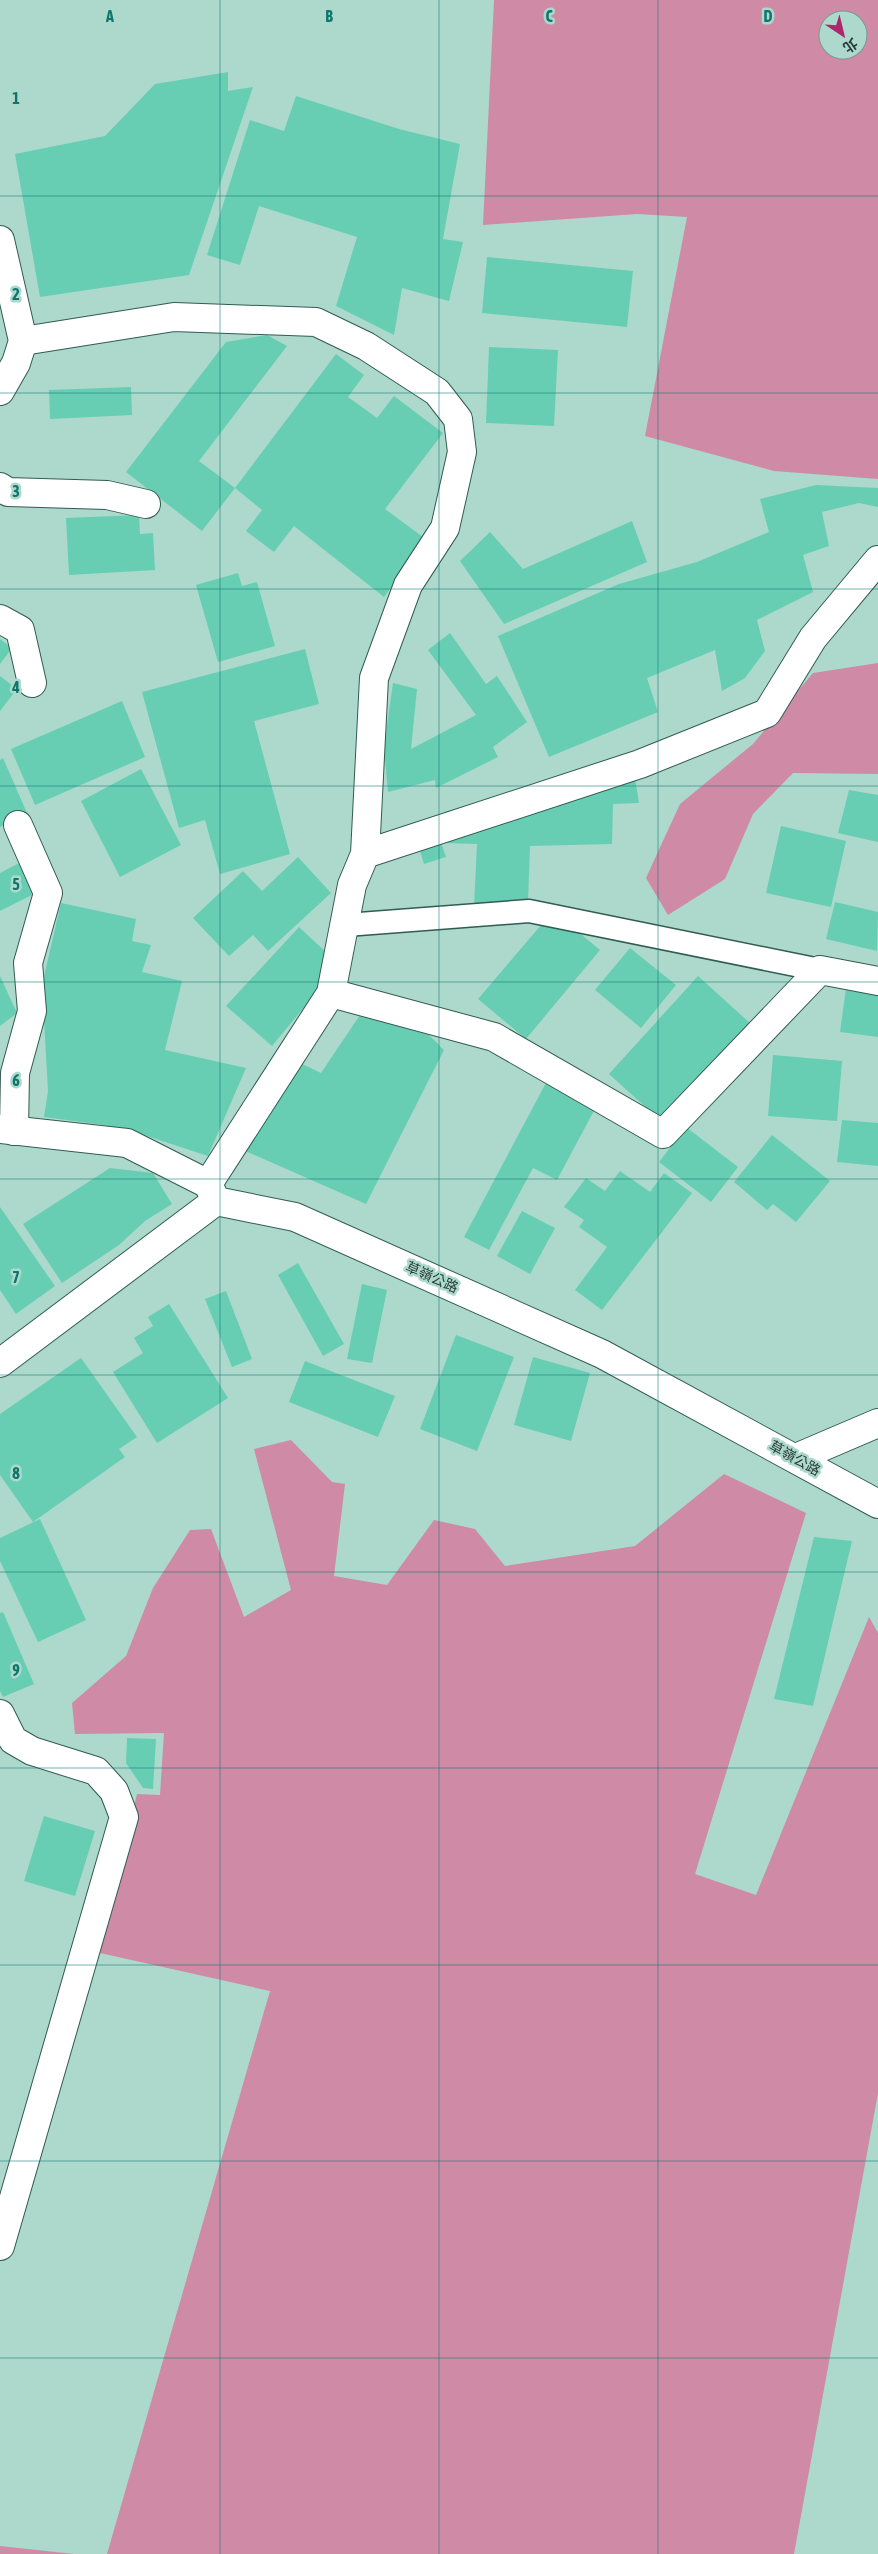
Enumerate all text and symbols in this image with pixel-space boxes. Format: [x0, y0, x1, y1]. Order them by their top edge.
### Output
text: A [105, 7, 114, 25]
text: B [325, 7, 333, 25]
text: C [545, 7, 553, 25]
text: D [764, 7, 773, 25]
north arrow [818, 10, 868, 60]
text: 北 [840, 35, 861, 56]
text: 1 [12, 89, 20, 107]
text: 2 [12, 285, 20, 303]
text: 3 [12, 482, 20, 500]
text: 4 [11, 678, 20, 696]
text: 5 [12, 875, 20, 893]
text: 6 [12, 1071, 20, 1089]
street label: 草嶺公路 [403, 1258, 461, 1296]
text: 7 [12, 1268, 20, 1286]
street label: 草嶺公路 [767, 1437, 823, 1479]
text: 8 [12, 1464, 20, 1482]
text: 9 [12, 1661, 20, 1679]

